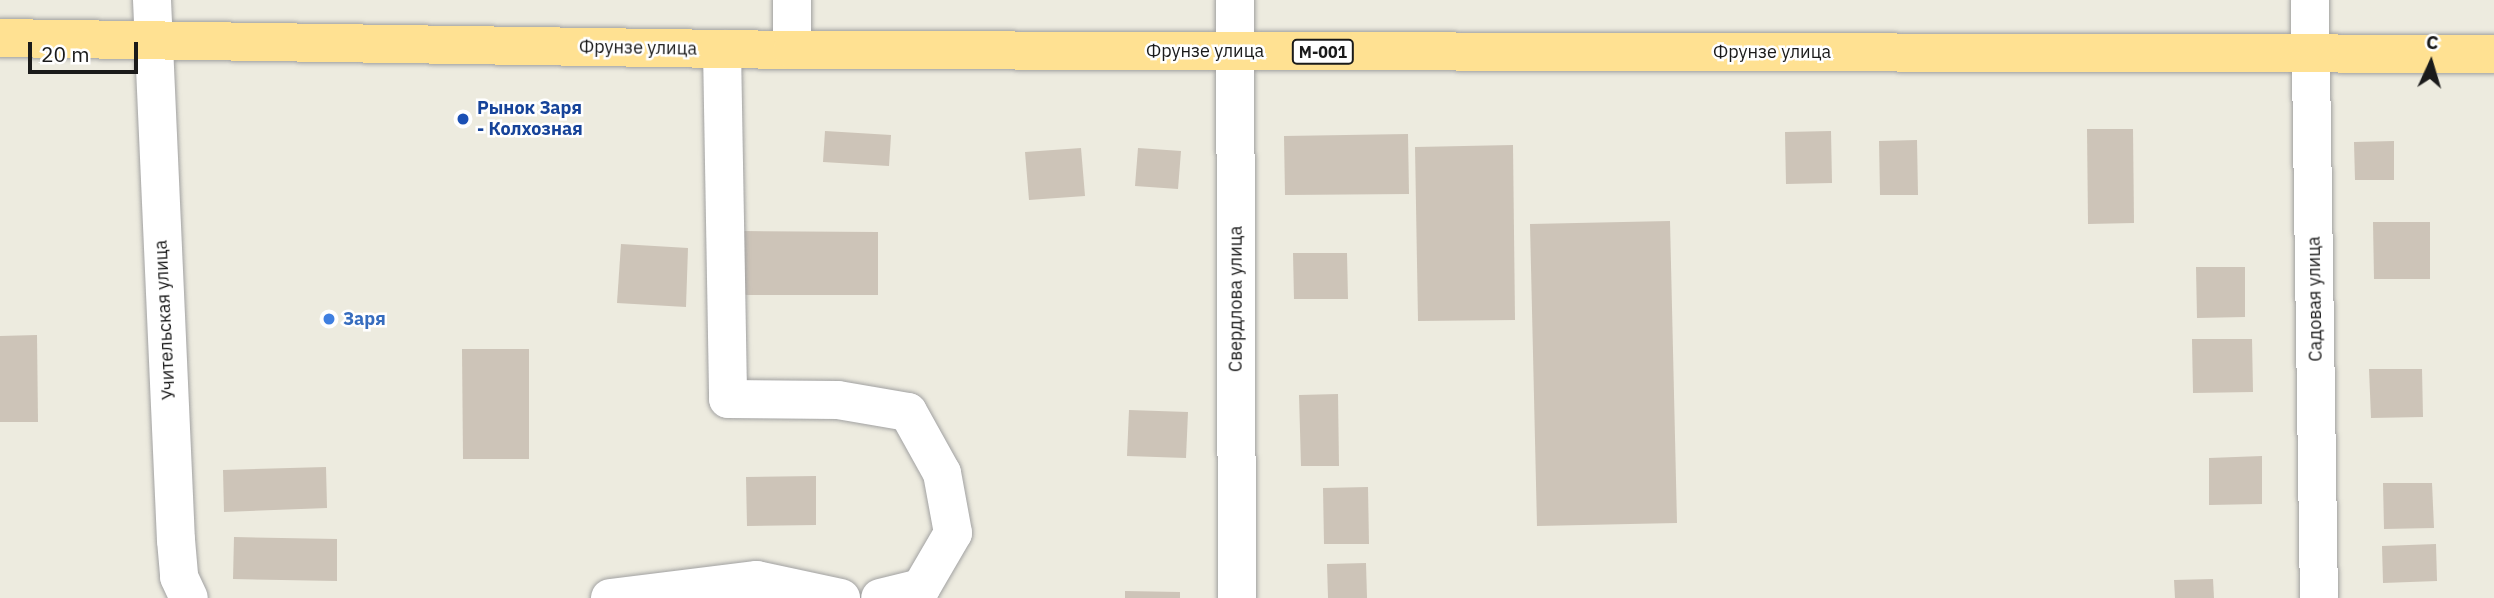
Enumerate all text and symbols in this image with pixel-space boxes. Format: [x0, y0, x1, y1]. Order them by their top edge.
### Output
scale bar [32, 28, 142, 72]
north arrow [2396, 28, 2466, 98]
text: С [2425, 30, 2439, 54]
street label: Фрунзе улица [579, 36, 697, 60]
text: 20 m [41, 40, 90, 68]
street label: Фрунзе улица [1146, 40, 1264, 62]
road number: M-001 [1292, 40, 1354, 64]
street label: Фрунзе улица [1713, 41, 1831, 63]
place label: Рынок Заря - Колхозная [477, 98, 583, 140]
marker: Рынок Заря - Колхозная [455, 111, 471, 127]
street label: Свердлова улица [1225, 226, 1247, 372]
street label: Садовая улица [2303, 236, 2327, 362]
street label: Учительская улица [150, 239, 180, 401]
place label: Заря [343, 308, 386, 330]
marker: Заря [321, 311, 337, 327]

